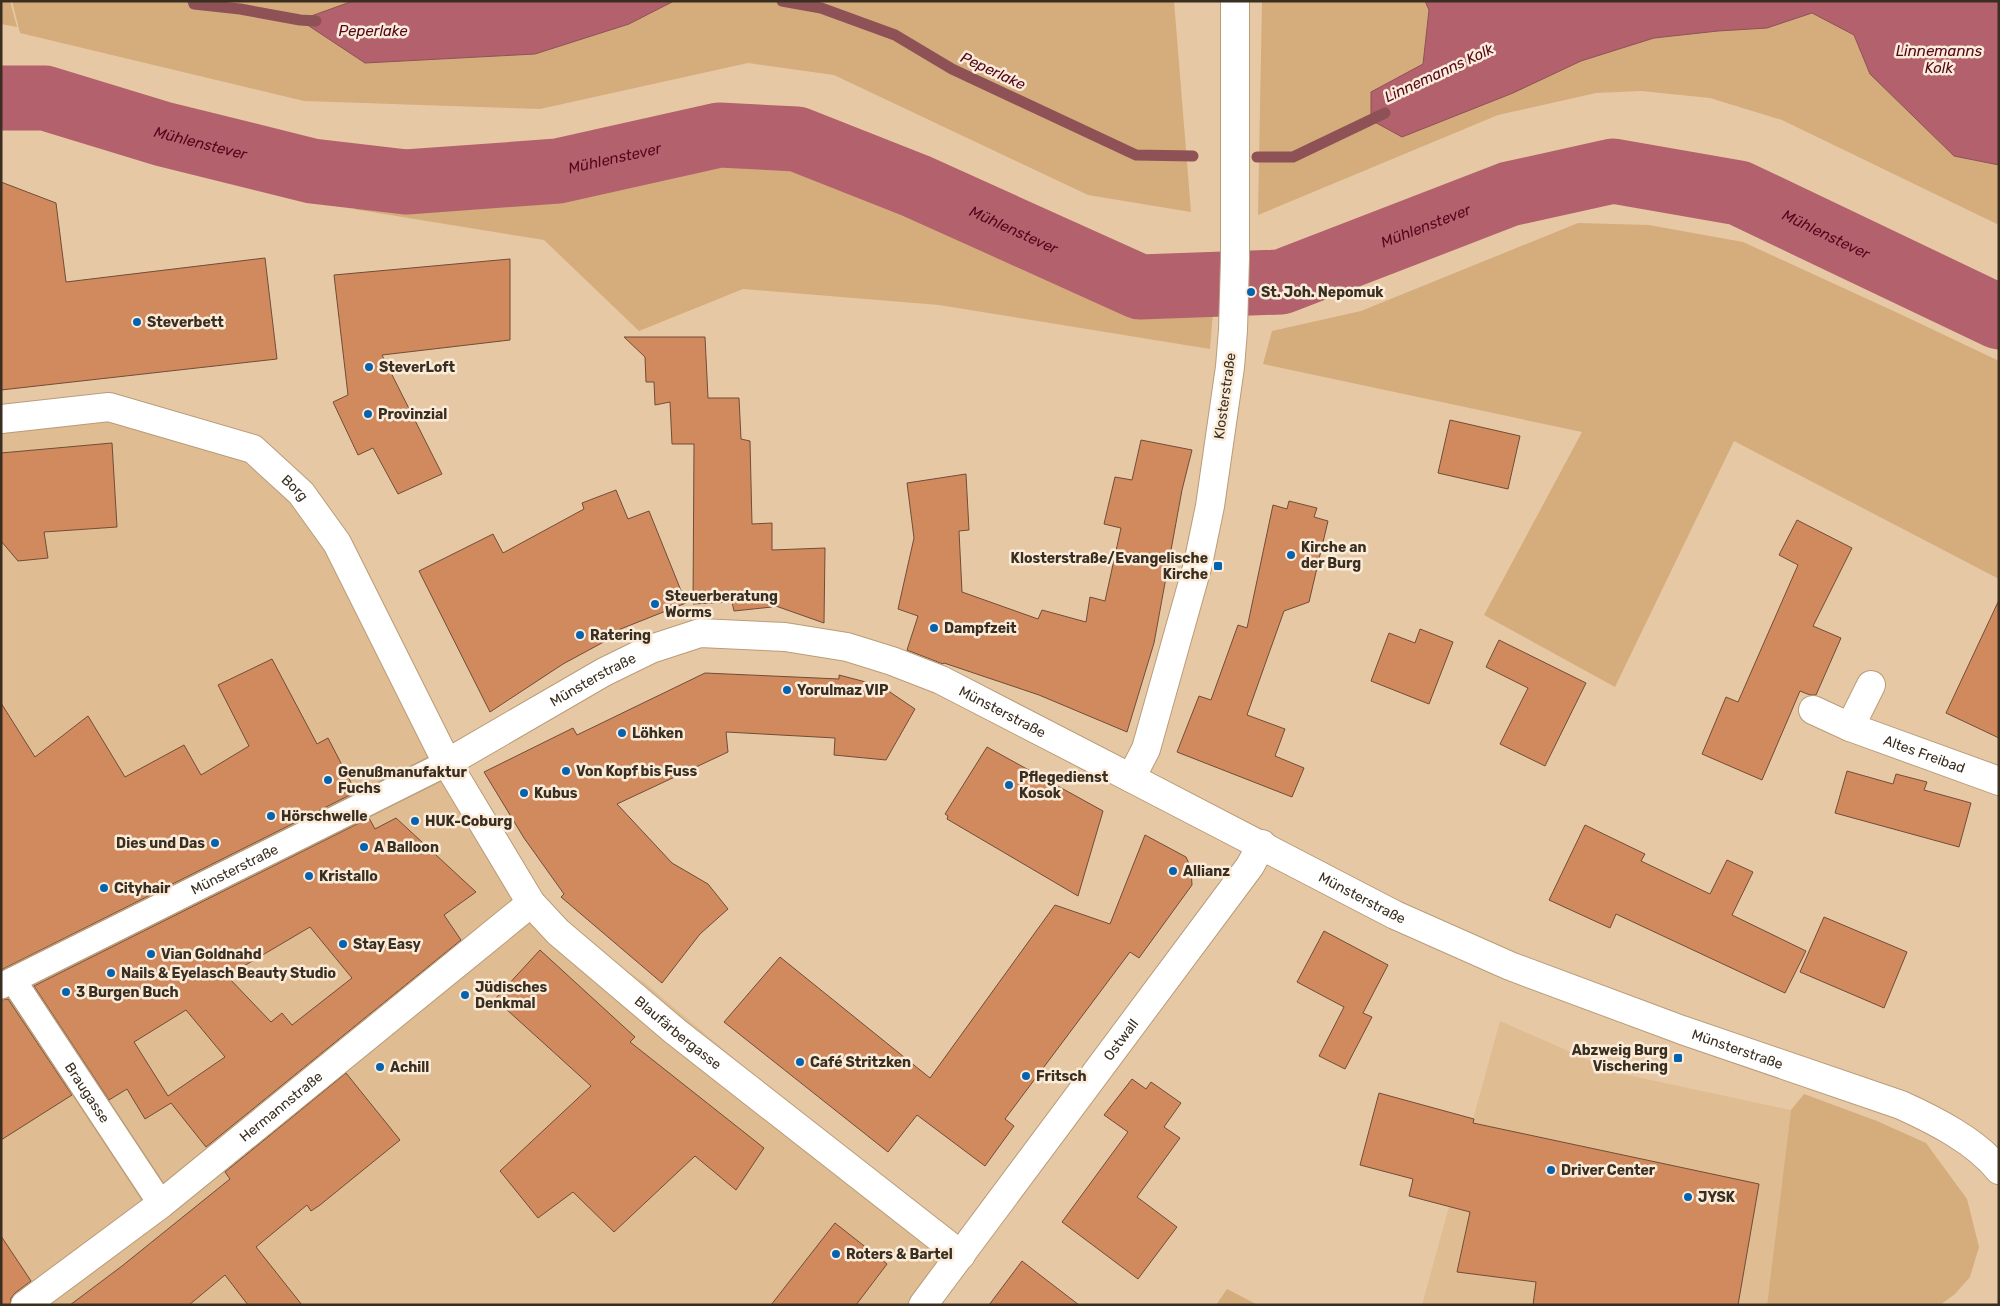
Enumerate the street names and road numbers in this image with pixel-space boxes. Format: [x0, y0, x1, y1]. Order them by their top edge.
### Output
street label: Klosterstraße [1211, 351, 1240, 440]
street label: Borg [278, 471, 312, 504]
street label: Münsterstraße [547, 649, 639, 710]
street label: Münsterstraße [956, 682, 1049, 741]
street label: Altes Freibad [1881, 731, 1967, 776]
street label: Münsterstraße [188, 840, 281, 898]
street label: Münsterstraße [1316, 868, 1408, 927]
street label: Blaufärbergasse [631, 992, 725, 1073]
street label: Ostwall [1100, 1015, 1142, 1064]
street label: Münsterstraße [1690, 1025, 1786, 1073]
street label: Braugasse [61, 1059, 114, 1126]
street label: Hermannstraße [236, 1068, 326, 1145]

